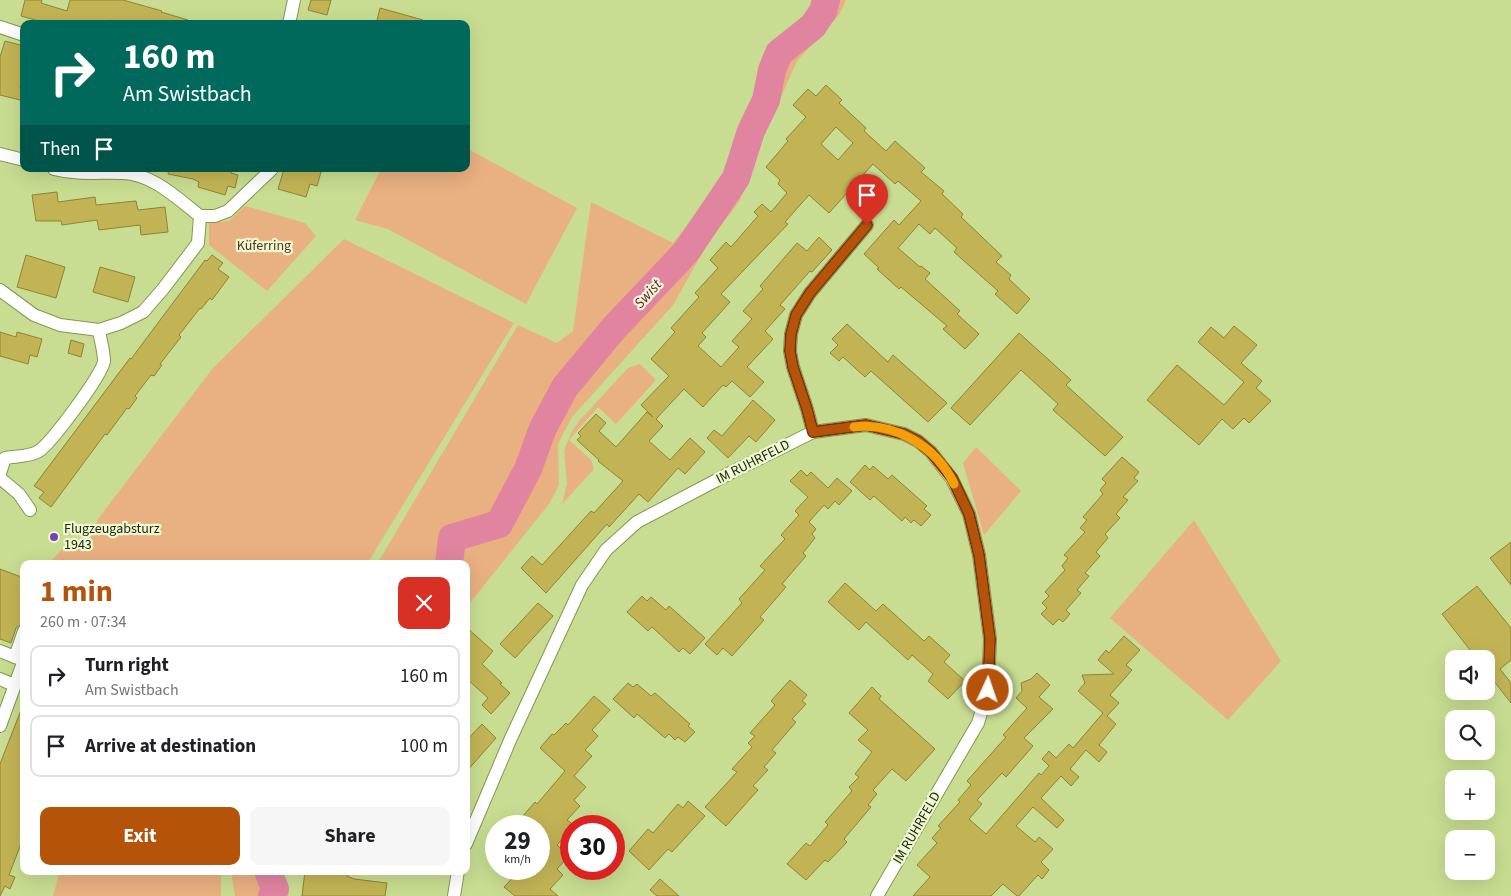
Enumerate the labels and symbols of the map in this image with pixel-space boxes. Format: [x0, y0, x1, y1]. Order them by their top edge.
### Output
pin [846, 174, 888, 225]
park label: Küferring [237, 236, 291, 256]
water label: Swist [629, 274, 667, 313]
street label: IM RUHRFELD [713, 435, 793, 489]
place label: Flugzeugabsturz 1943 [64, 519, 160, 555]
marker: Flugzeugabsturz 1943 [48, 531, 60, 543]
position arrow [961, 663, 1013, 715]
street label: IM RUHRFELD [888, 788, 946, 868]
speed limit sign: 30 [560, 815, 625, 880]

